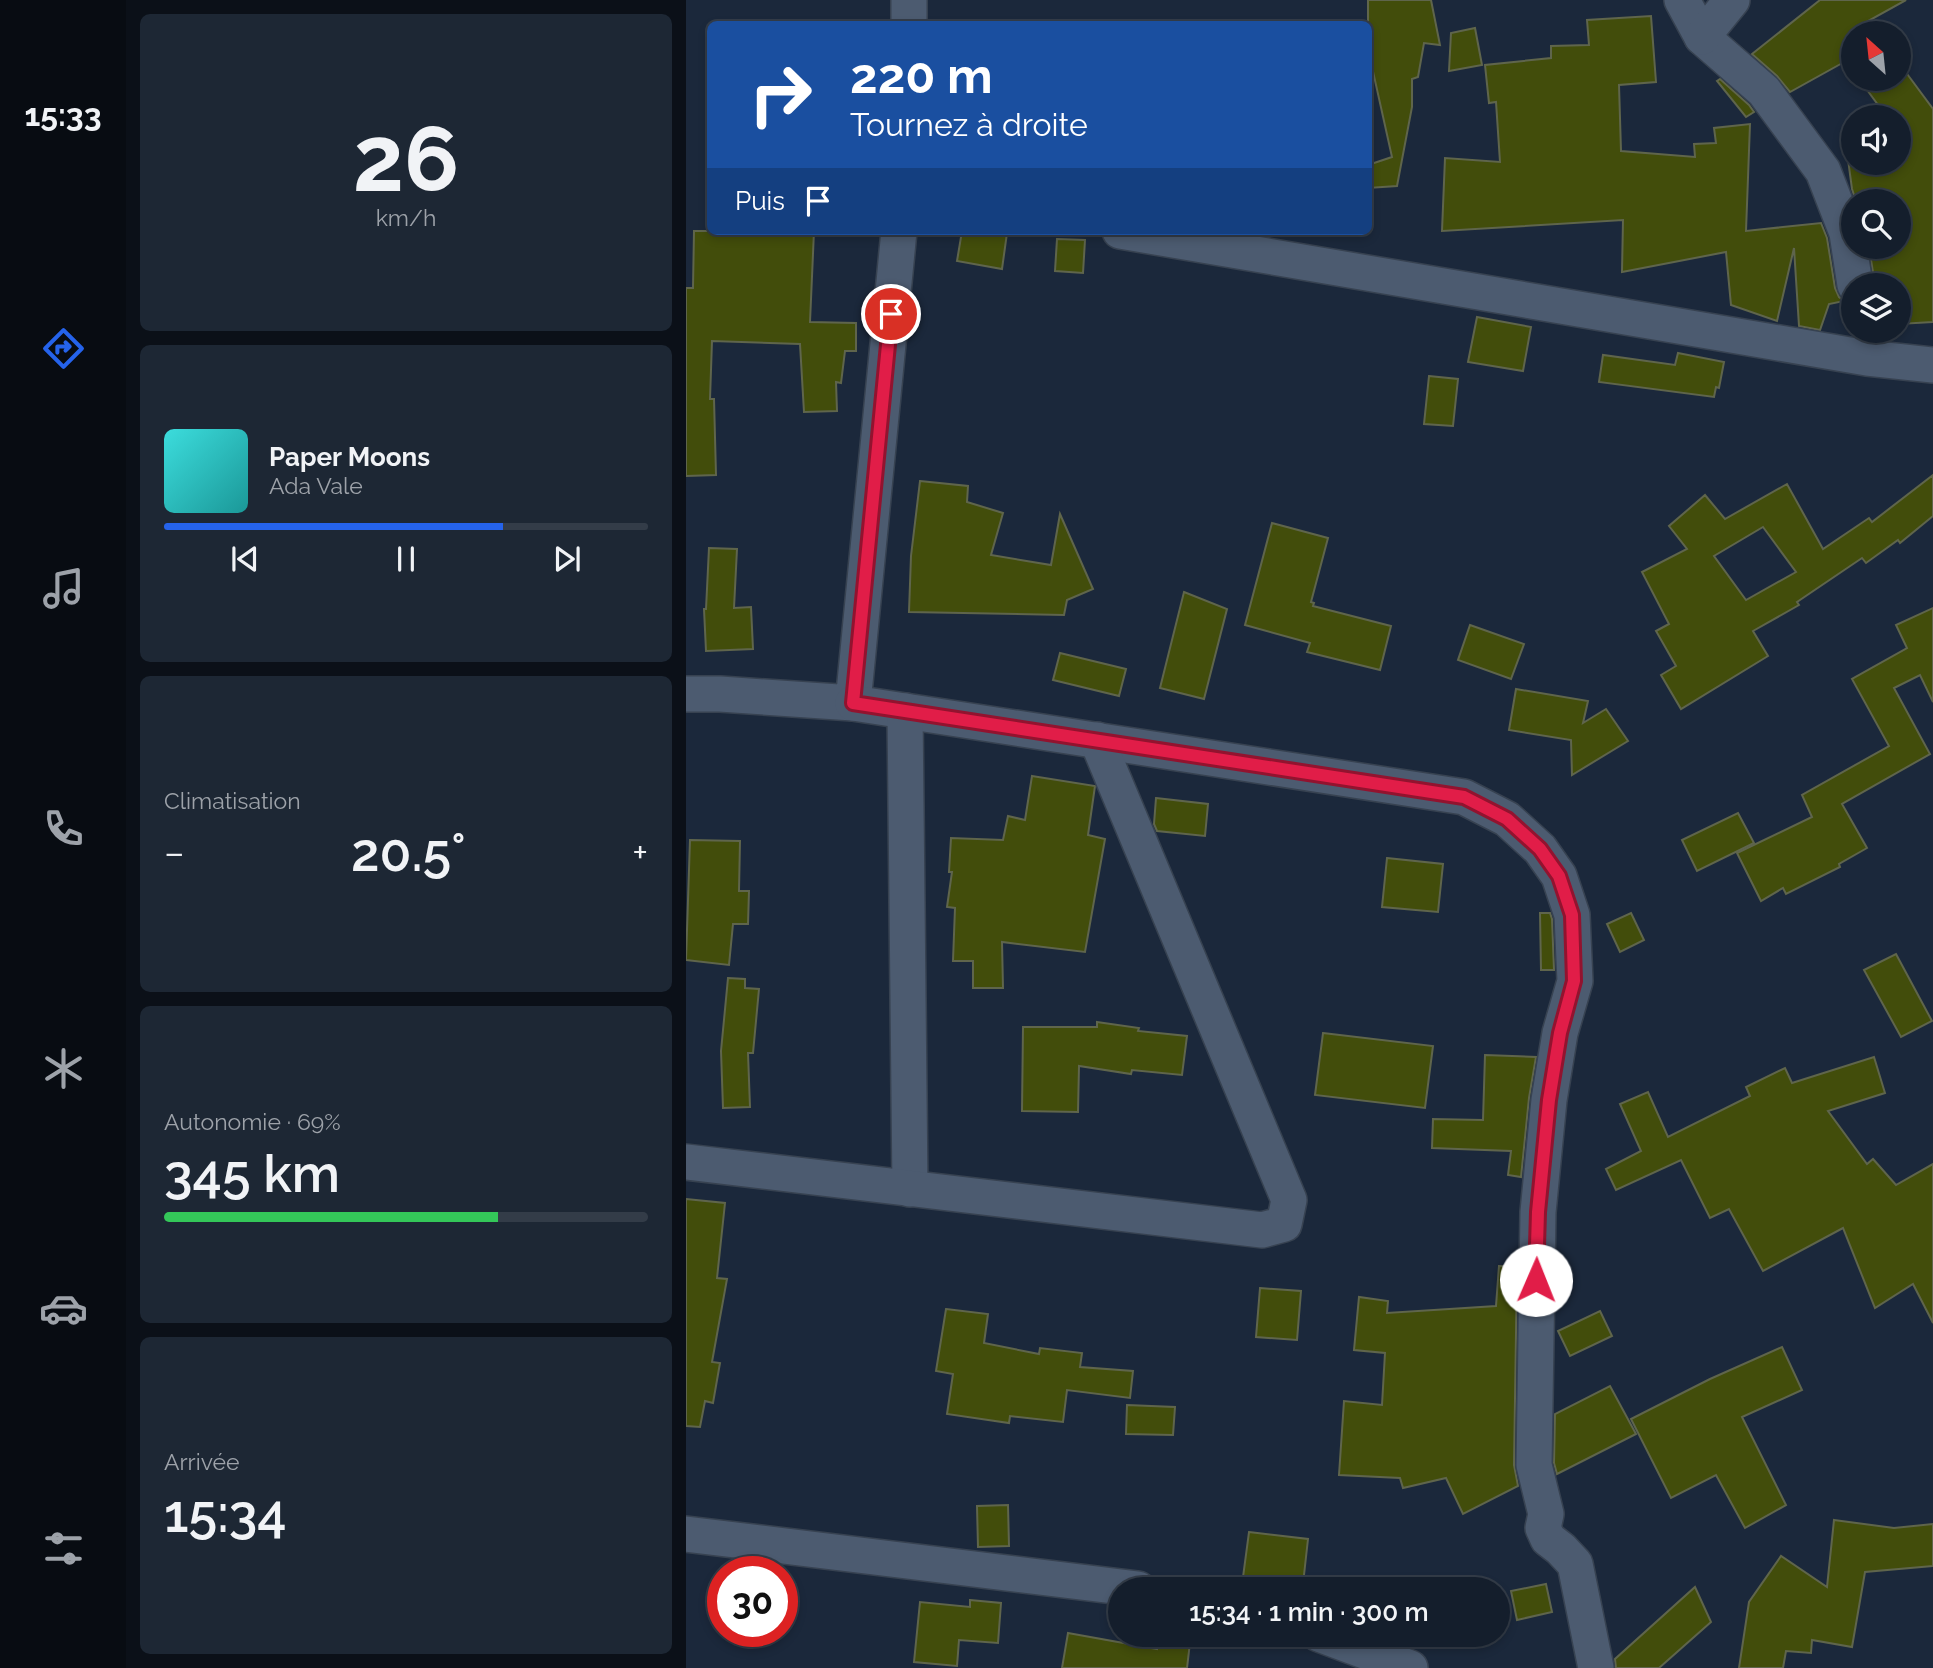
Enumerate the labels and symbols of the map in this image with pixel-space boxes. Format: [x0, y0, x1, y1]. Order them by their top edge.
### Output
north arrow [1841, 21, 1911, 91]
pin [861, 284, 921, 344]
position arrow [1499, 1243, 1573, 1317]
speed limit sign: 30 [707, 1556, 798, 1647]

